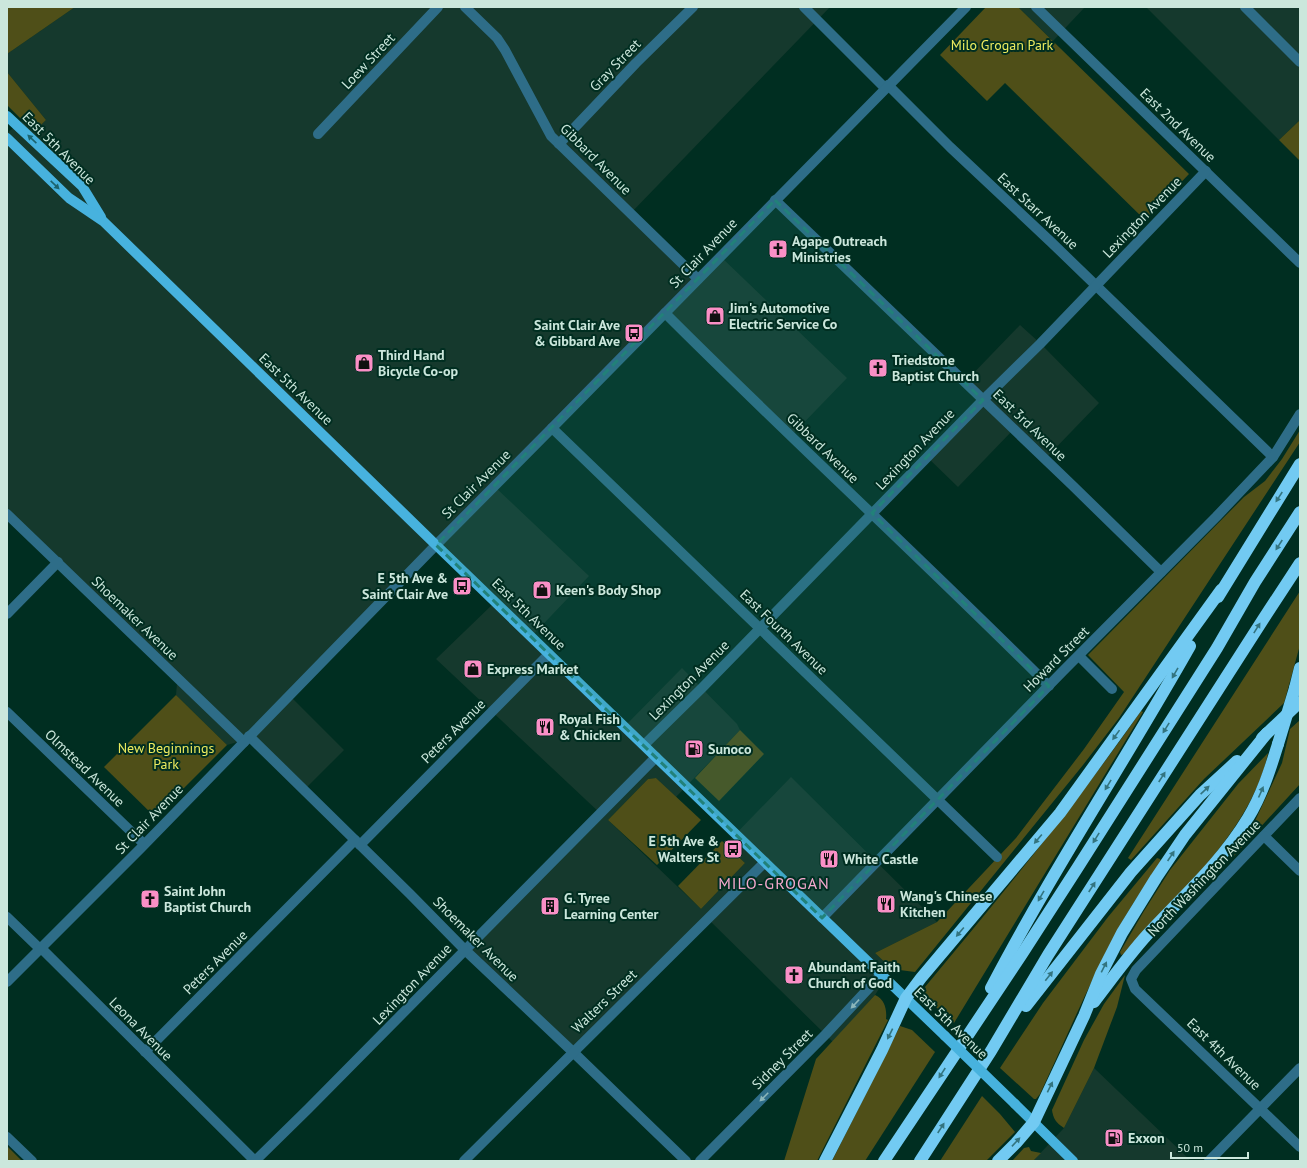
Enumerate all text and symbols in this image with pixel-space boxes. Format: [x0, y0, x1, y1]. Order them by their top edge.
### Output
street label: Loew Street [337, 29, 399, 93]
street label: Gray Street [586, 35, 644, 95]
park label: Milo Grogan Park [951, 36, 1054, 54]
street label: East 2nd Avenue [1136, 84, 1220, 166]
street label: East 5th Avenue [19, 108, 99, 188]
street label: Gibbard Avenue [557, 120, 635, 198]
one-way arrow [27, 134, 37, 144]
street label: East Starr Avenue [994, 169, 1082, 253]
street label: Lexington Avenue [1099, 173, 1185, 261]
one-way arrow [50, 180, 60, 190]
street label: St Clair Avenue [665, 214, 741, 292]
place label: Agape Outreach Ministries [792, 232, 887, 266]
church icon: Agape Outreach Ministries [767, 238, 789, 260]
place label: Jim's Automotive Electric Service Co [728, 299, 838, 333]
shop icon: Jim's Automotive Electric Service Co [704, 305, 726, 327]
place label: Saint Clair Ave & Gibbard Ave [534, 316, 620, 350]
bus stop icon: Saint Clair Ave & Gibbard Ave [623, 322, 645, 344]
place label: Third Hand Bicycle Co-op [378, 346, 459, 380]
street label: East 5th Avenue [255, 349, 337, 429]
place label: Triedstone Baptist Church [892, 351, 979, 385]
shop icon: Third Hand Bicycle Co-op [353, 352, 375, 374]
church icon: Triedstone Baptist Church [867, 357, 889, 379]
street label: East 3rd Avenue [989, 385, 1071, 465]
street label: Lexington Avenue [872, 405, 958, 493]
street label: Gibbard Avenue [783, 409, 863, 487]
street label: St Clair Avenue [438, 446, 514, 522]
one-way arrow [1275, 492, 1283, 502]
one-way arrow [1275, 540, 1283, 550]
place label: E 5th Ave & Saint Clair Ave [362, 569, 448, 603]
street label: Shoemaker Avenue [88, 572, 182, 664]
street label: East 5th Avenue [488, 574, 570, 654]
bus stop icon: E 5th Ave & Saint Clair Ave [451, 575, 473, 597]
shop icon: Keen's Body Shop [531, 579, 553, 601]
place label: Keen's Body Shop [556, 581, 661, 599]
street label: East Fourth Avenue [736, 585, 832, 679]
street label: Howard Street [1019, 622, 1093, 696]
one-way arrow [1254, 622, 1261, 634]
street label: Lexington Avenue [645, 636, 733, 724]
shop icon: Express Market [462, 658, 484, 680]
place label: Express Market [487, 660, 578, 678]
one-way arrow [1171, 667, 1178, 679]
street label: Peters Avenue [417, 695, 489, 767]
place label: Royal Fish & Chicken [559, 710, 621, 744]
restaurant icon: Royal Fish & Chicken [534, 716, 556, 738]
one-way arrow [1162, 723, 1170, 733]
street label: Olmstead Avenue [41, 725, 129, 811]
one-way arrow [1112, 730, 1120, 741]
fuel station icon: Sunoco [683, 738, 705, 760]
park label: New Beginnings Park [118, 739, 214, 773]
place label: Sunoco [708, 740, 752, 758]
one-way arrow [1158, 772, 1166, 783]
one-way arrow [1104, 779, 1111, 791]
street label: St Clair Avenue [111, 780, 187, 858]
one-way arrow [1200, 786, 1210, 795]
one-way arrow [1258, 786, 1264, 798]
street label: North Washington Avenue [1144, 816, 1264, 940]
place label: E 5th Ave & Walters St [648, 832, 719, 866]
one-way arrow [1093, 832, 1100, 844]
one-way arrow [1034, 834, 1043, 845]
bus stop icon: E 5th Ave & Walters St [722, 838, 744, 860]
restaurant icon: White Castle [818, 848, 840, 870]
place label: White Castle [843, 850, 918, 868]
one-way arrow [1167, 851, 1175, 861]
district label: MILO-GROGAN [718, 873, 830, 893]
place label: Saint John Baptist Church [164, 882, 251, 916]
one-way arrow [1088, 882, 1096, 892]
place label: Wang's Chinese Kitchen [900, 887, 992, 921]
church icon: Saint John Baptist Church [139, 888, 161, 910]
place label: G. Tyree Learning Center [564, 889, 659, 923]
one-way arrow [1038, 890, 1045, 902]
street label: Shoemaker Avenue [430, 893, 522, 985]
restaurant icon: Wang's Chinese Kitchen [875, 893, 897, 915]
building icon: G. Tyree Learning Center [539, 895, 561, 917]
street label: Peters Avenue [179, 926, 251, 998]
one-way arrow [956, 926, 965, 937]
street label: Lexington Avenue [369, 940, 455, 1028]
place label: Abundant Faith Church of God [808, 958, 900, 992]
one-way arrow [1101, 962, 1108, 973]
church icon: Abundant Faith Church of God [783, 964, 805, 986]
street label: Walters Street [568, 965, 641, 1037]
one-way arrow [1045, 970, 1053, 981]
street label: East 5th Avenue [910, 983, 992, 1063]
street label: Leona Avenue [105, 993, 177, 1065]
one-way arrow [850, 999, 859, 1009]
street label: East 4th Avenue [1183, 1014, 1265, 1094]
street label: Sidney Street [748, 1025, 816, 1093]
one-way arrow [887, 1028, 893, 1040]
one-way arrow [938, 1068, 946, 1078]
one-way arrow [1047, 1081, 1053, 1093]
one-way arrow [759, 1092, 769, 1102]
one-way arrow [938, 1122, 945, 1134]
fuel station icon: Exxon [1103, 1127, 1125, 1149]
place label: Exxon [1128, 1129, 1165, 1147]
scale bar [1171, 1134, 1248, 1160]
one-way arrow [1012, 1137, 1021, 1148]
text: 50 m [1177, 1140, 1203, 1155]

